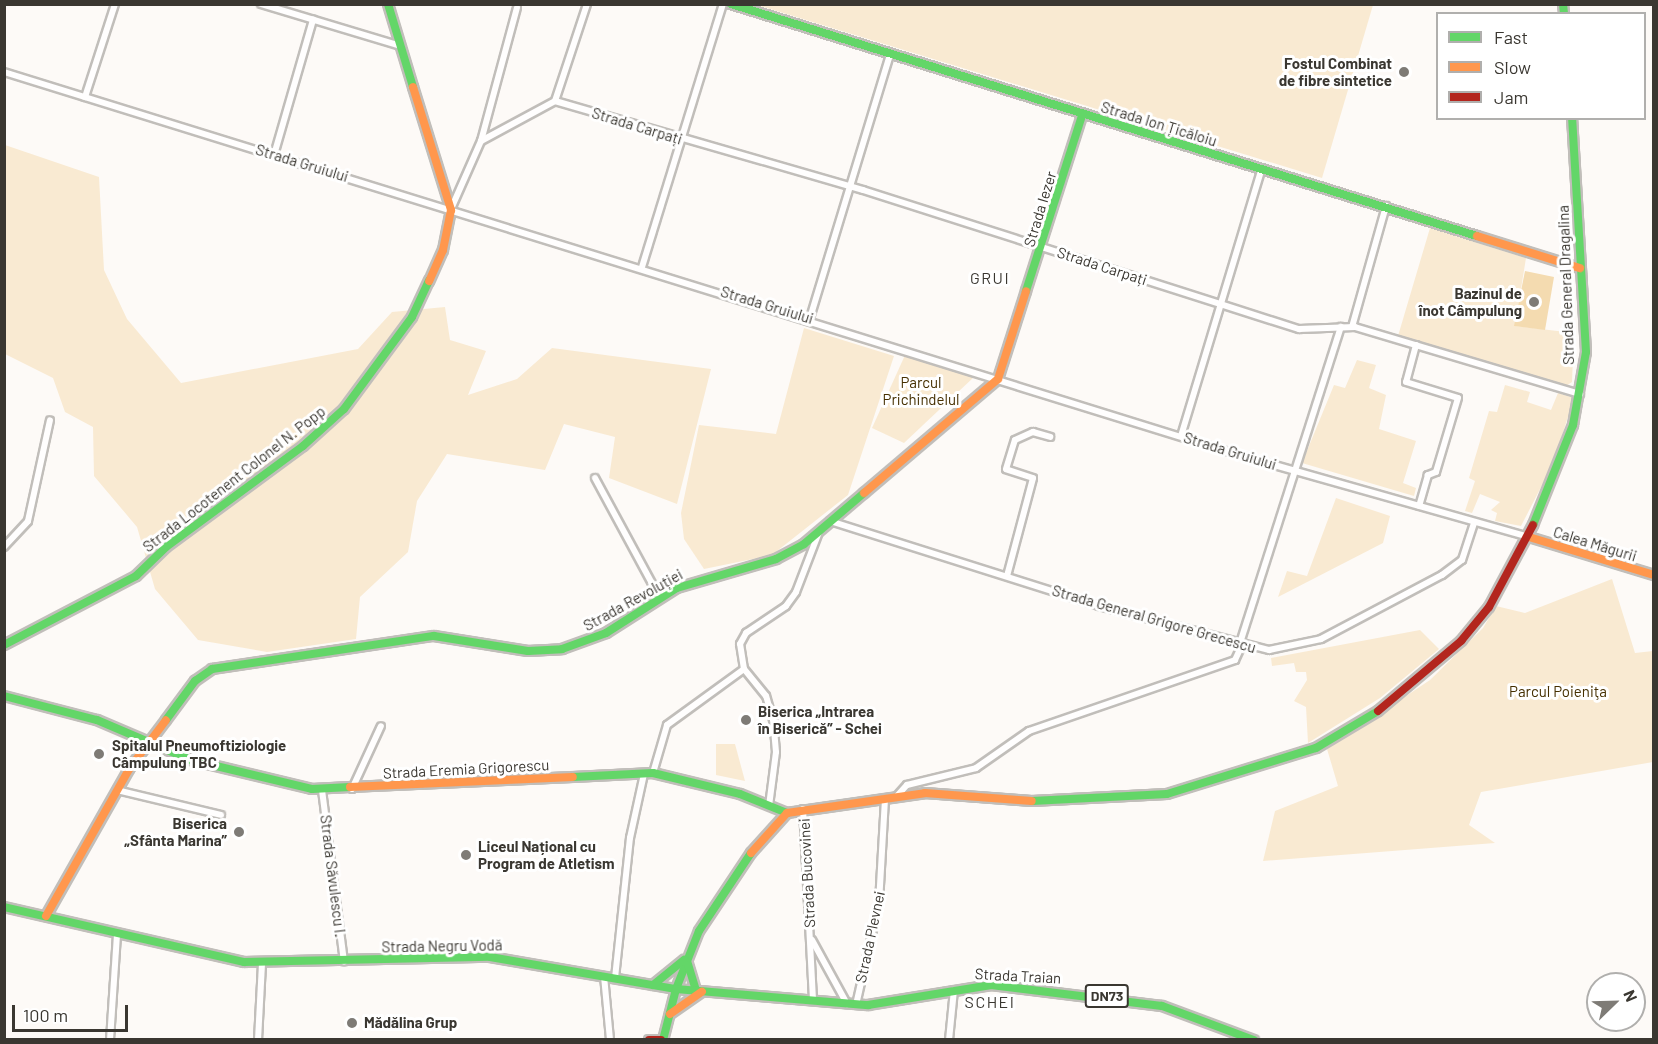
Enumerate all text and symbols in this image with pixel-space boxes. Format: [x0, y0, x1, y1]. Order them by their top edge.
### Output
legend [1436, 12, 1646, 120]
text: Fast [1494, 26, 1528, 48]
place label: Fostul Combinat de fibre sintetice [1279, 54, 1392, 89]
text: Slow [1494, 56, 1531, 78]
marker: Fostul Combinat de fibre sintetice [1397, 65, 1411, 79]
text: Jam [1494, 86, 1528, 108]
street label: Strada Ion Țicăloiu [1099, 98, 1219, 150]
street label: Strada Carpați [590, 104, 684, 148]
street label: Strada Gruiului [253, 140, 351, 186]
street label: Strada Iezer [1020, 169, 1060, 249]
street label: Strada General Dragalina [1554, 205, 1578, 365]
street label: Strada Carpați [1055, 243, 1149, 289]
district label: GRUI [970, 268, 1010, 288]
street label: Strada Gruiului [718, 282, 816, 328]
place label: Bazinul de înot Câmpulung [1419, 284, 1522, 319]
marker: Bazinul de înot Câmpulung [1527, 295, 1541, 309]
park label: Parcul Prichindelul [883, 373, 959, 408]
street label: Strada Locotenent Colonel N. Popp [139, 402, 329, 556]
street label: Strada Gruiului [1181, 428, 1279, 474]
street label: Calea Măgurii [1551, 523, 1639, 565]
street label: Strada Revoluției [580, 565, 686, 635]
street label: Strada General Grigore Grecescu [1050, 581, 1258, 657]
park label: Parcul Poieniţa [1509, 683, 1607, 701]
place label: Biserica „Intrarea în Biserică” - Schei [758, 702, 882, 737]
marker: Biserica „Intrarea în Biserică” - Schei [739, 713, 753, 727]
place label: Spitalul Pneumoftiziologie Câmpulung TBC [112, 736, 286, 771]
marker: Spitalul Pneumoftiziologie Câmpulung TBC [90, 745, 108, 763]
street label: Strada Eremia Grigorescu [382, 756, 550, 782]
place label: Biserica „Sfânta Marina” [124, 814, 227, 849]
street label: Strada Săvulescu I. [317, 814, 349, 938]
street label: Strada Bucovinei [795, 818, 819, 928]
marker: Biserica „Sfânta Marina” [232, 825, 246, 839]
place label: Liceul Național cu Program de Atletism [478, 837, 615, 872]
marker: Liceul Național cu Program de Atletism [459, 848, 473, 862]
street label: Strada Plevnei [852, 890, 888, 984]
street label: Strada Negru Vodă [381, 936, 503, 956]
street label: Strada Traian [974, 965, 1062, 987]
north arrow [1586, 972, 1646, 1032]
road number: DN73 [1084, 985, 1130, 1007]
text: N [1620, 987, 1642, 1004]
district label: SCHEI [965, 992, 1015, 1012]
scale bar [15, 993, 130, 1031]
text: 100 m [23, 1004, 68, 1026]
place label: Mădălina Grup [364, 1014, 457, 1032]
marker: Mădălina Grup [345, 1016, 359, 1030]

